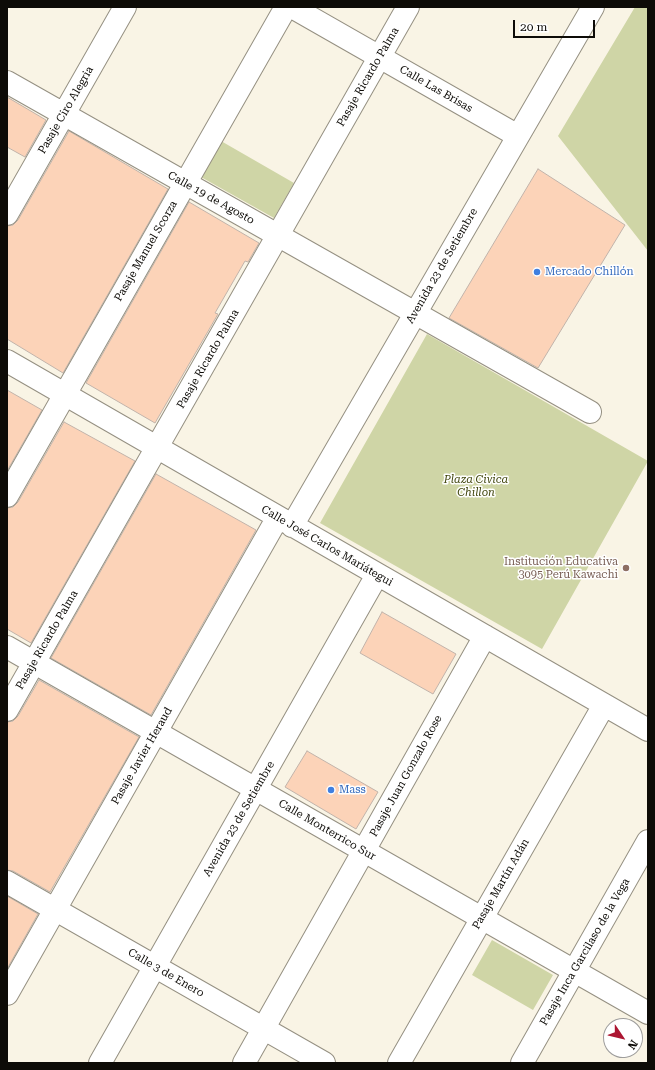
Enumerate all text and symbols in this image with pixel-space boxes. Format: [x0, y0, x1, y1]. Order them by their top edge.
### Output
scale bar [515, 12, 597, 38]
text: 20 m [520, 20, 547, 34]
street label: Pasaje Ricardo Palma [334, 25, 402, 129]
street label: Calle Las Brisas [397, 63, 475, 115]
street label: Pasaje Ciro Alegria [36, 64, 96, 156]
street label: Calle 19 de Agosto [165, 169, 257, 227]
street label: Pasaje Manuel Scorza [112, 198, 180, 304]
street label: Avenida 23 de Setiembre [404, 206, 480, 326]
place label: Mercado Chillón [545, 265, 634, 279]
marker: Mercado Chillón [532, 267, 542, 277]
street label: Pasaje Ricardo Palma [174, 307, 242, 411]
park label: Plaza Civica Chillon [444, 473, 508, 499]
street label: Calle José Carlos Mariátegui [259, 503, 395, 589]
place label: Institución Educativa 3095 Perú Kawachi [504, 555, 618, 581]
marker: Institución Educativa 3095 Perú Kawachi [621, 563, 631, 573]
street label: Pasaje Ricardo Palma [13, 588, 81, 692]
street label: Pasaje Javier Heraud [109, 705, 175, 807]
street label: Pasaje Juan Gonzalo Rose [367, 713, 445, 839]
street label: Avenida 23 de Setiembre [201, 759, 277, 879]
place label: Mass [339, 783, 366, 797]
marker: Mass [326, 785, 336, 795]
street label: Calle Monterrico Sur [276, 797, 378, 863]
street label: Pasaje Martín Adán [470, 836, 532, 932]
street label: Pasaje Inca Garcilaso de la Vega [537, 876, 633, 1028]
street label: Calle 3 de Enero [126, 946, 206, 1000]
north arrow [603, 1018, 643, 1058]
text: N [625, 1037, 640, 1052]

